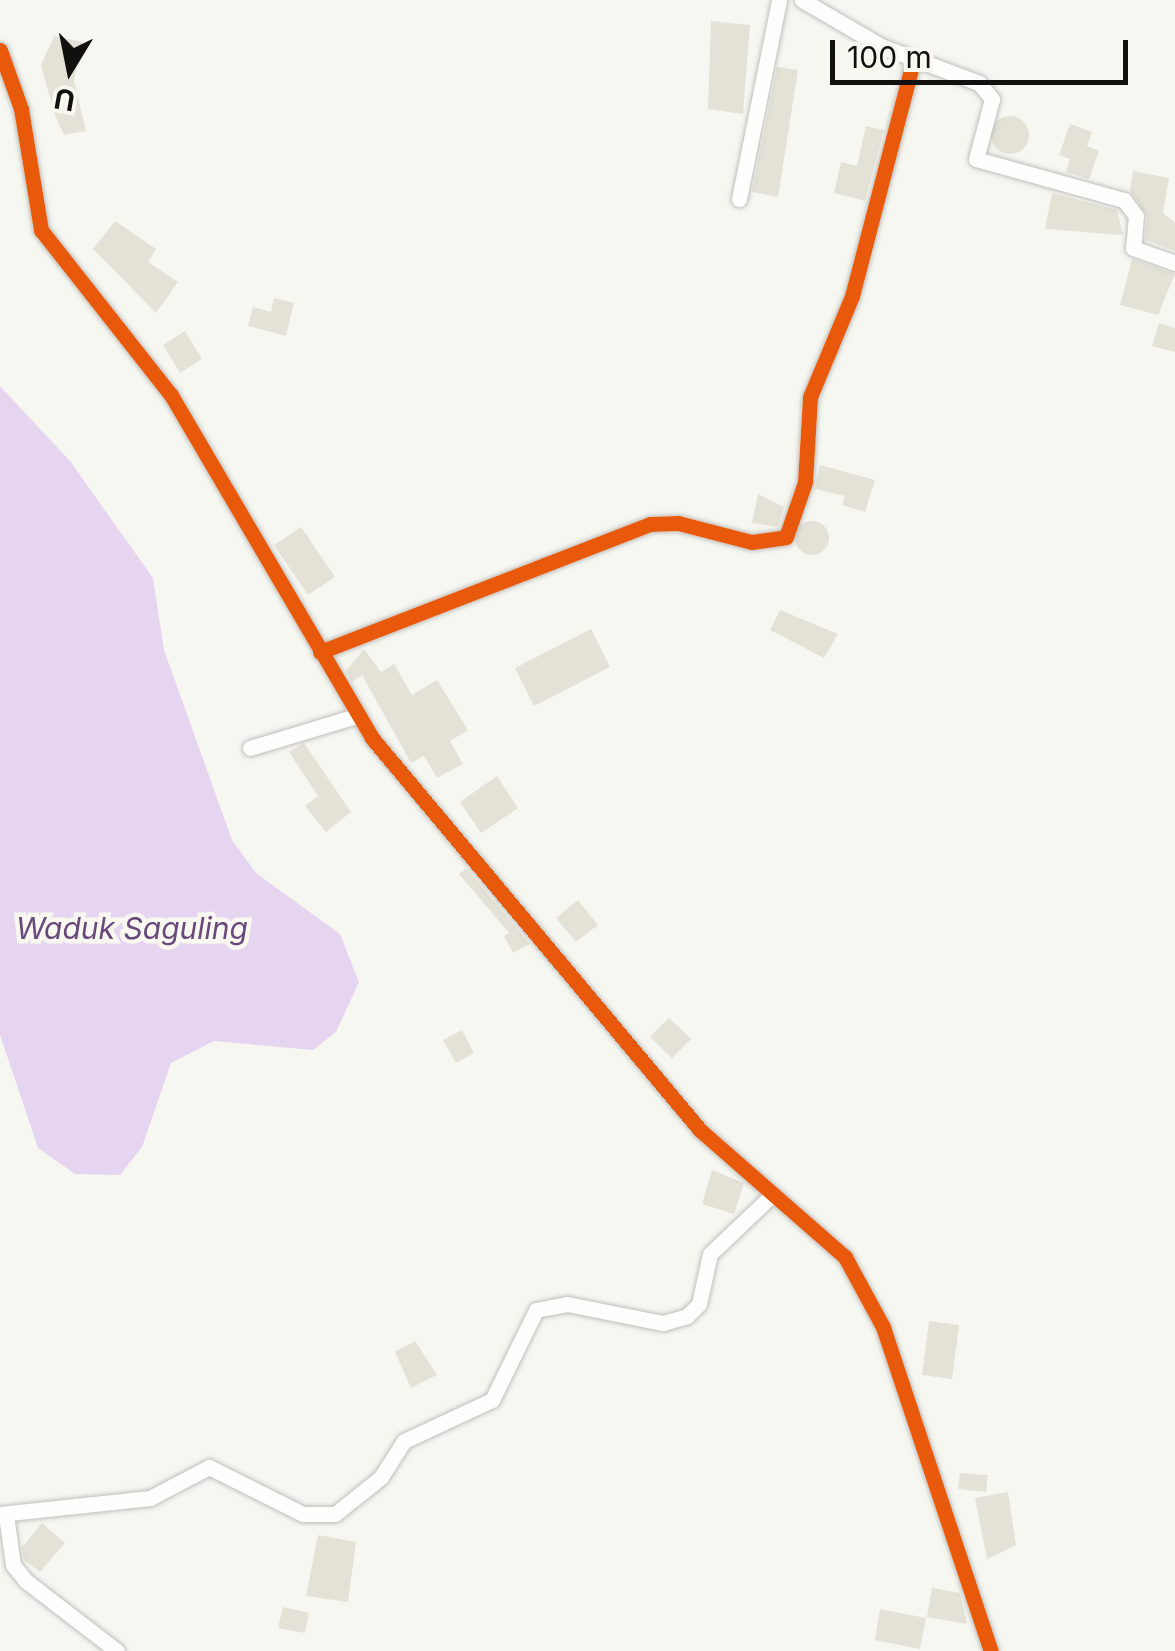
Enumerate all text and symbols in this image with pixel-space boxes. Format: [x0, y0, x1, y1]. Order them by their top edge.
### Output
north arrow [20, 20, 120, 120]
scale bar [835, 20, 1132, 82]
text: 100 m [847, 39, 932, 75]
text: U [52, 81, 78, 118]
water label: Waduk Saguling [16, 910, 248, 946]

